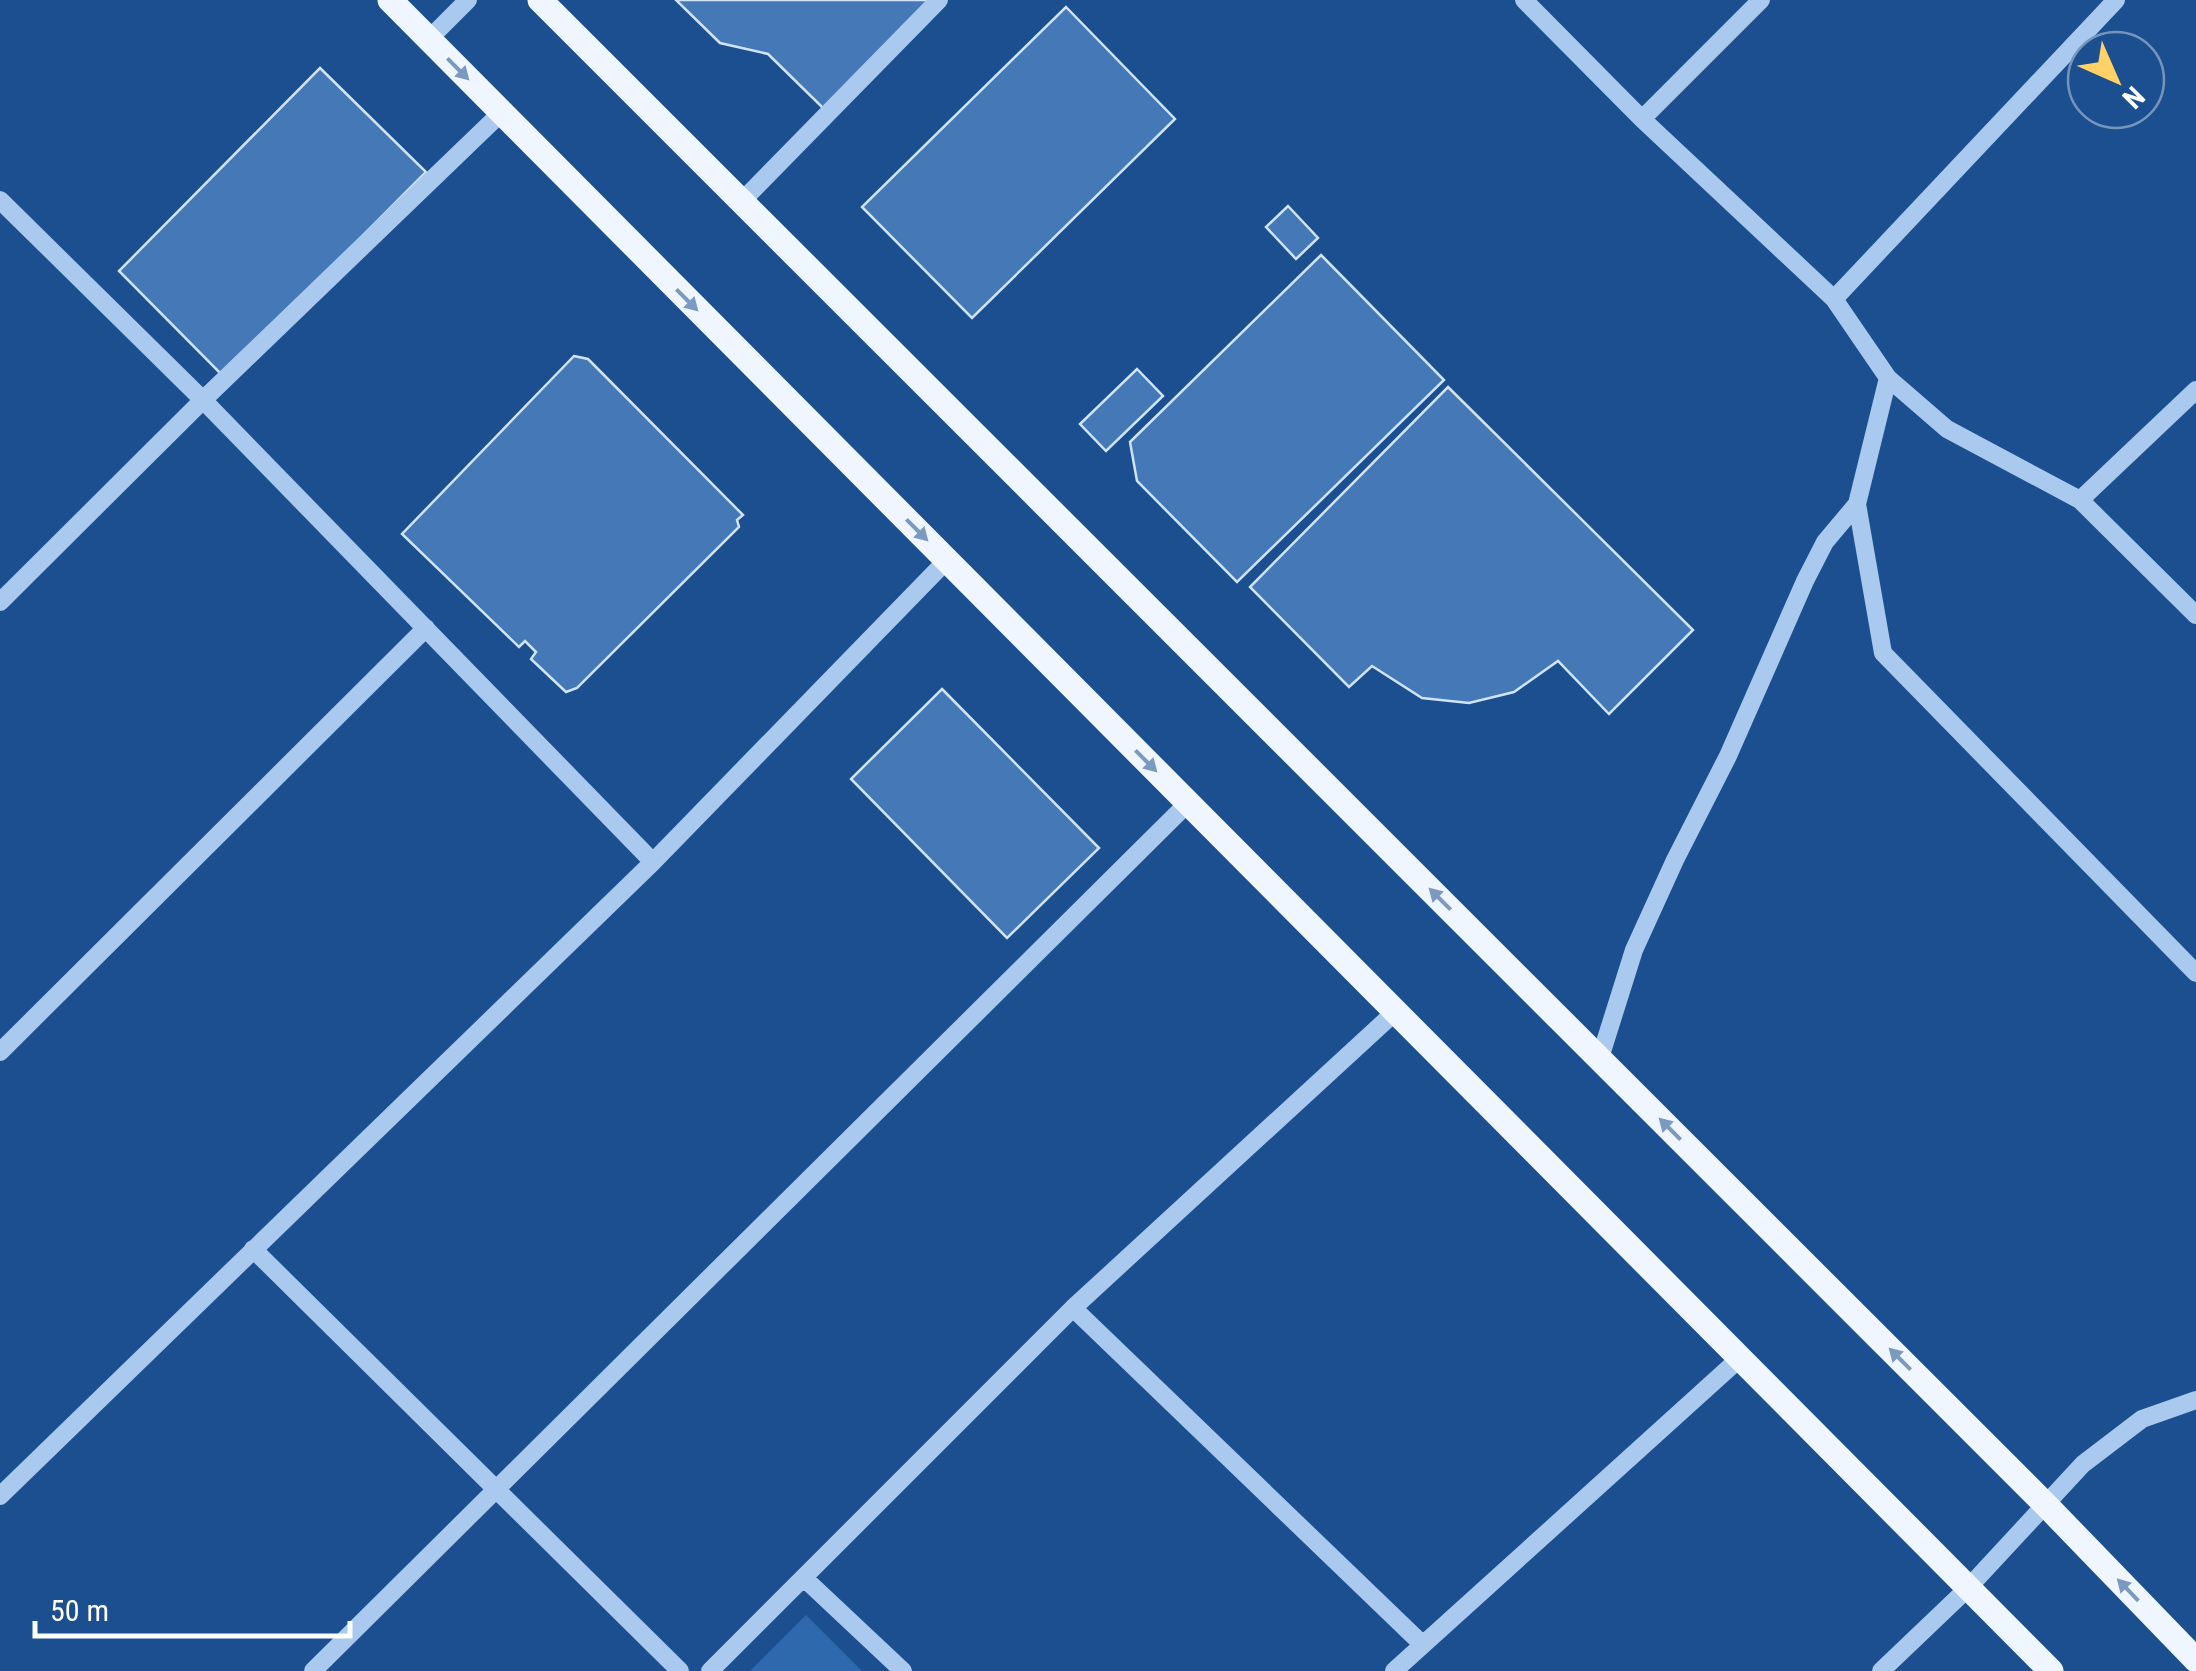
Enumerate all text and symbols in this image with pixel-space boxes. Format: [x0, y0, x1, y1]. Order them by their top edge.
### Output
north arrow [2066, 30, 2166, 130]
one-way arrow [446, 57, 470, 81]
text: N [2116, 80, 2151, 115]
one-way arrow [675, 287, 699, 311]
one-way arrow [904, 518, 928, 541]
one-way arrow [1133, 748, 1157, 772]
one-way arrow [1429, 888, 1453, 911]
one-way arrow [1659, 1117, 1683, 1141]
one-way arrow [1889, 1347, 1912, 1371]
scale bar [35, 1576, 350, 1638]
one-way arrow [2117, 1579, 2140, 1603]
text: 50 m [50, 1593, 109, 1628]

